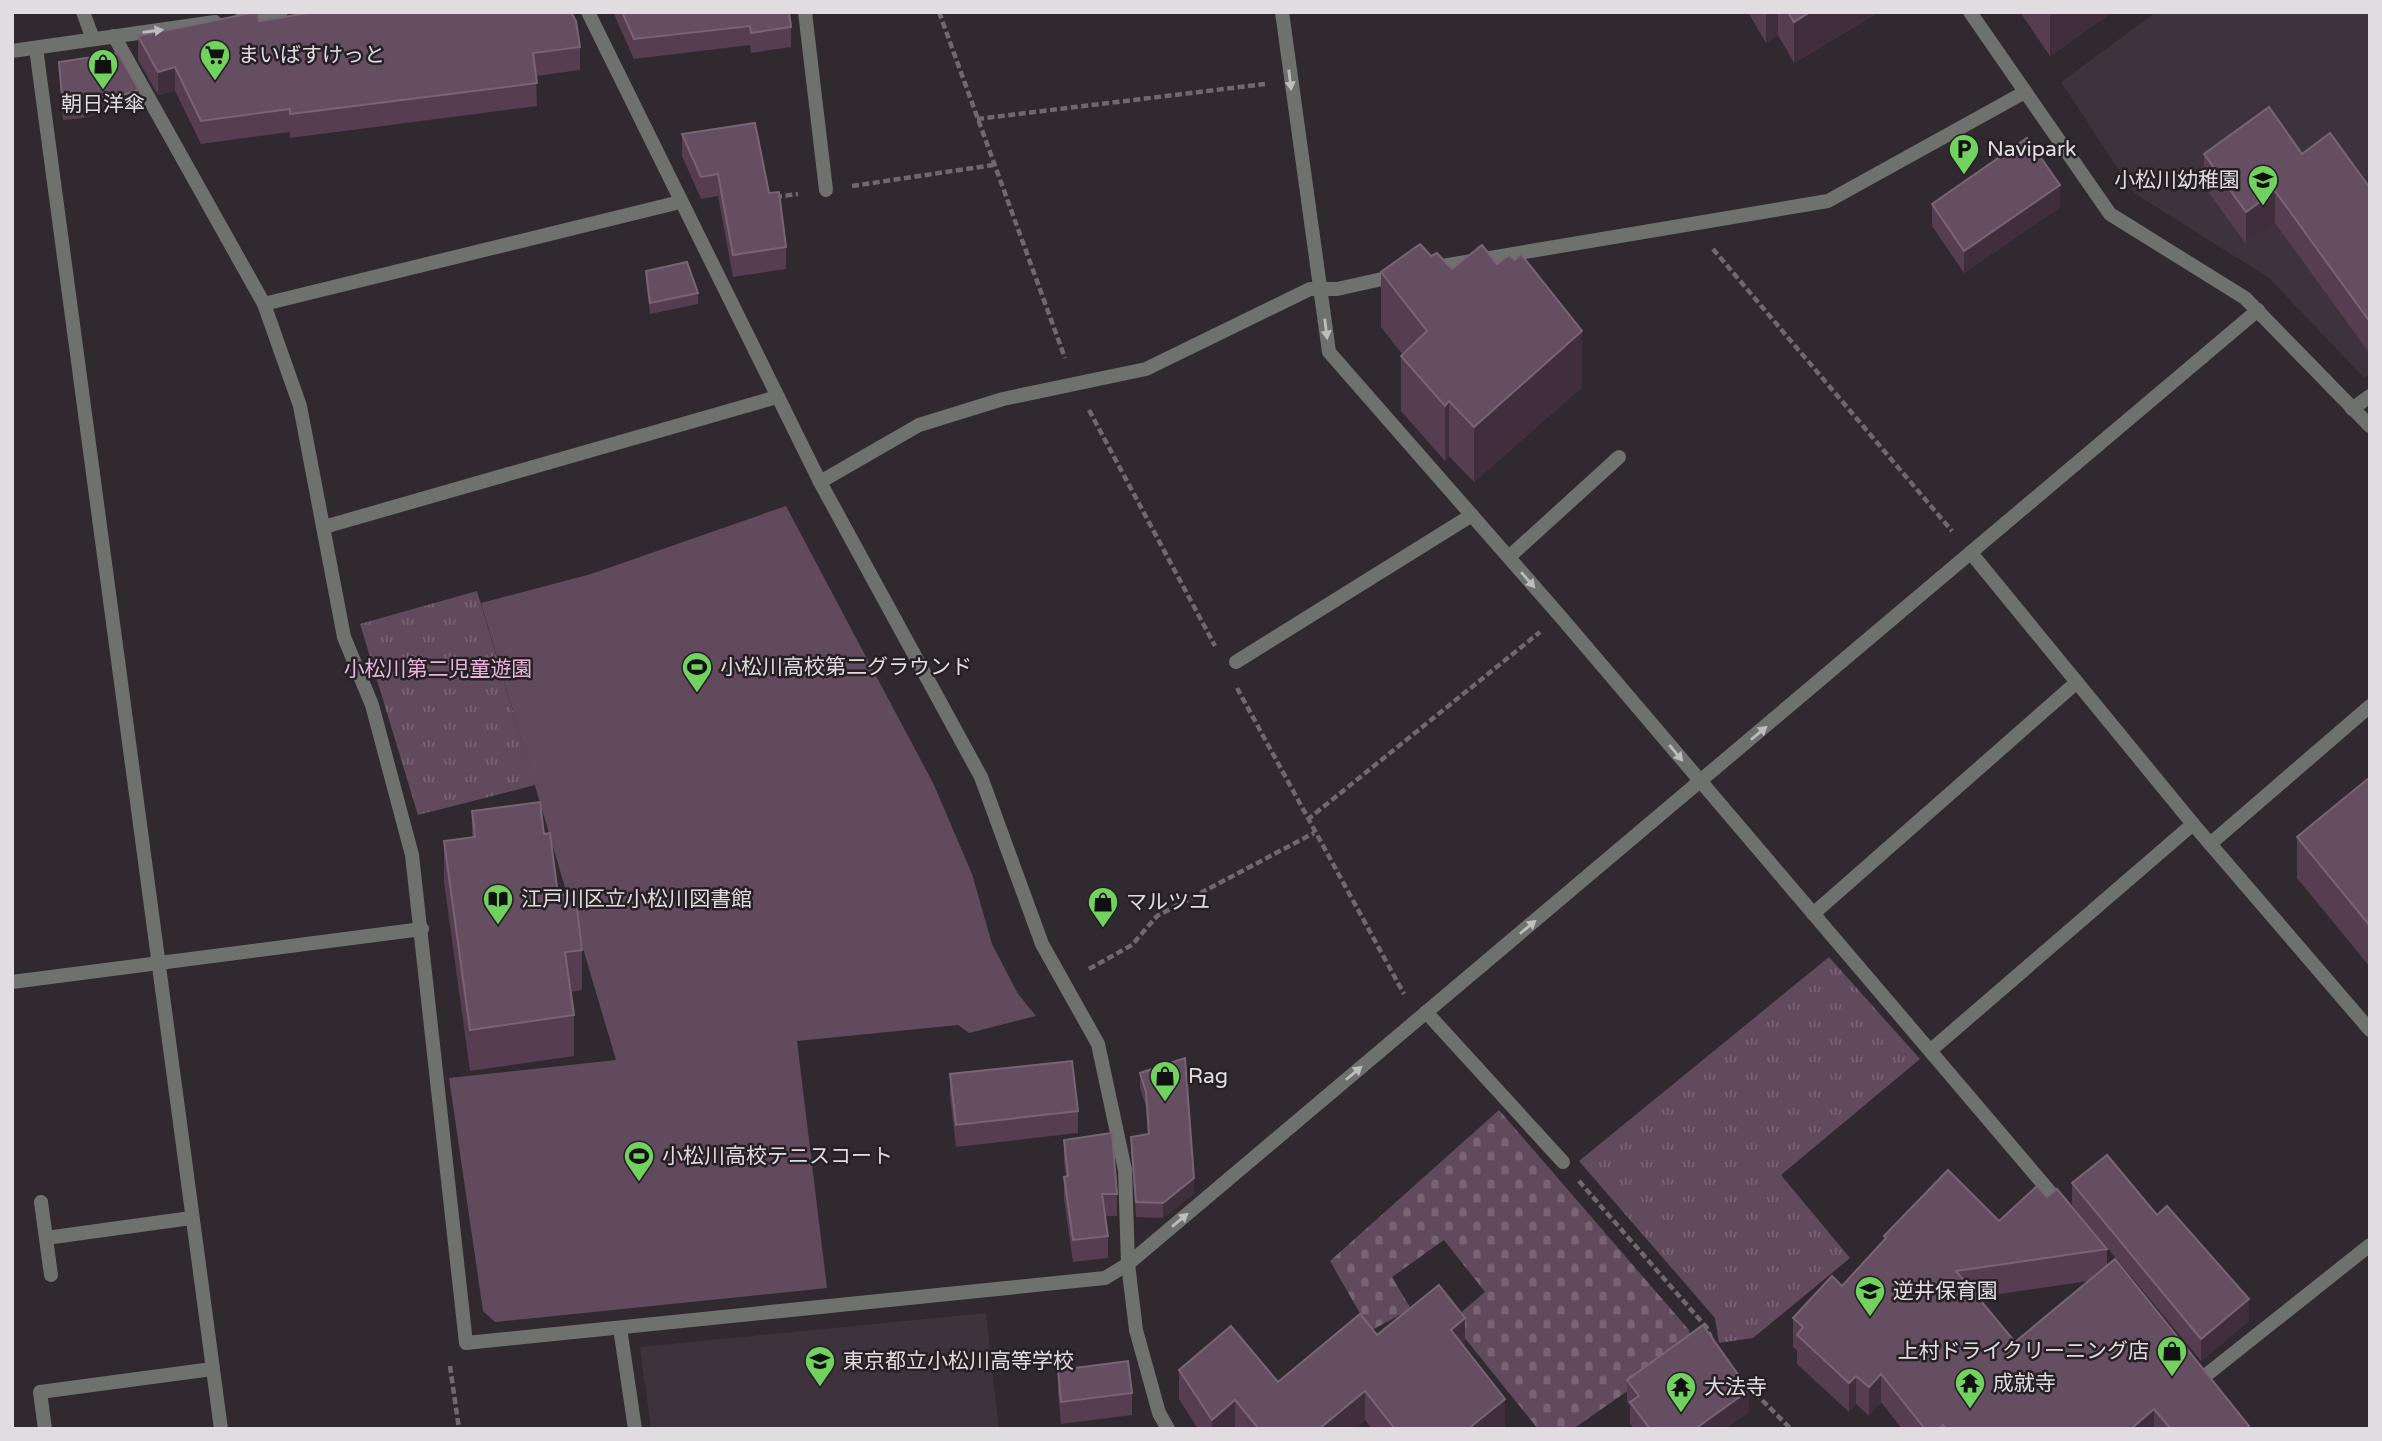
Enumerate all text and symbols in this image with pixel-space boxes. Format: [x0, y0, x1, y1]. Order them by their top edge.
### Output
one-way arrow [142, 25, 164, 36]
supermarket icon: まいばすけっと [198, 38, 232, 82]
place label: まいばすけっと [238, 43, 385, 68]
shop icon: 朝日洋傘 [86, 47, 120, 91]
one-way arrow [1284, 69, 1295, 91]
place label: 朝日洋傘 [61, 92, 145, 117]
parking icon: Navipark [1947, 132, 1981, 176]
place label: Navipark [1987, 137, 2076, 162]
school or university icon: 小松川幼稚園 [2246, 163, 2280, 207]
place label: 小松川幼稚園 [2114, 168, 2240, 193]
one-way arrow [1321, 319, 1332, 341]
one-way arrow [1520, 571, 1536, 589]
sports icon: 小松川高校第二グラウンド [680, 650, 714, 694]
place label: 小松川高校第二グラウンド [720, 655, 972, 680]
park label: 小松川第二児童遊園 [344, 657, 533, 682]
one-way arrow [1750, 726, 1767, 741]
one-way arrow [1668, 744, 1684, 762]
library icon: 江戸川区立小松川図書館 [481, 882, 515, 926]
shop icon: マルツユ [1086, 885, 1120, 929]
place label: 江戸川区立小松川図書館 [521, 887, 752, 912]
place label: マルツユ [1126, 890, 1210, 915]
one-way arrow [1519, 919, 1537, 934]
shop icon: Rag [1148, 1059, 1182, 1103]
place label: Rag [1188, 1064, 1228, 1089]
one-way arrow [1345, 1065, 1363, 1081]
sports icon: 小松川高校テニスコート [622, 1139, 656, 1183]
place label: 小松川高校テニスコート [662, 1144, 893, 1169]
one-way arrow [1171, 1212, 1189, 1227]
school or university icon: 逆井保育園 [1853, 1274, 1887, 1318]
place label: 逆井保育園 [1893, 1279, 1998, 1304]
shop icon: 上村ドライクリーニング店 [2155, 1334, 2189, 1378]
place label: 上村ドライクリーニング店 [1897, 1339, 2149, 1364]
school or university icon: 東京都立小松川高等学校 [803, 1344, 837, 1388]
place label: 東京都立小松川高等学校 [843, 1349, 1074, 1374]
temple icon: 成就寺 [1953, 1366, 1987, 1410]
temple icon: 大法寺 [1664, 1370, 1698, 1414]
place label: 成就寺 [1993, 1371, 2056, 1396]
place label: 大法寺 [1704, 1375, 1767, 1400]

